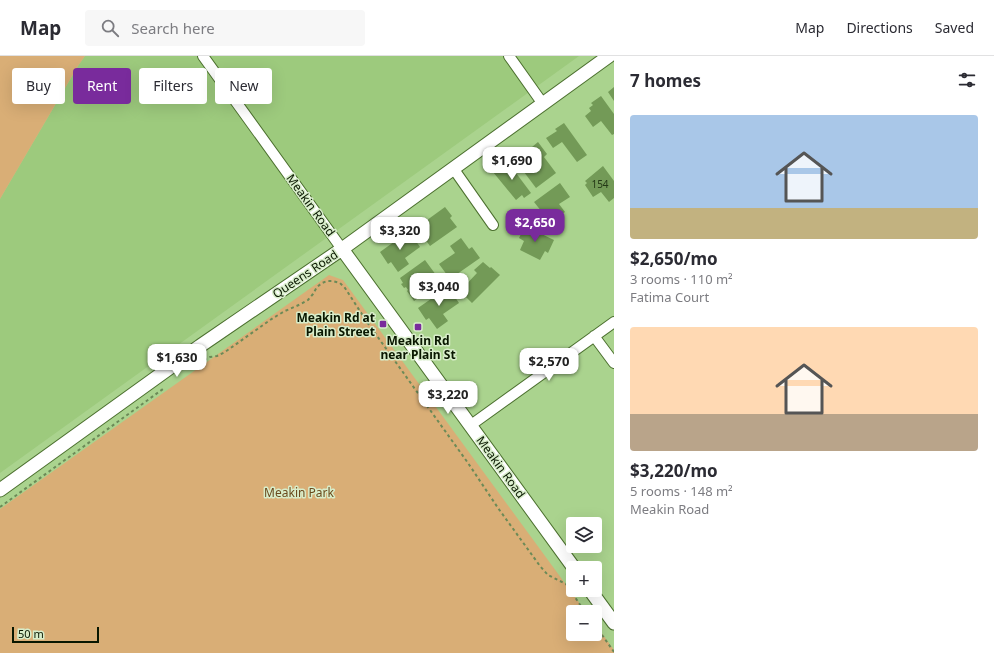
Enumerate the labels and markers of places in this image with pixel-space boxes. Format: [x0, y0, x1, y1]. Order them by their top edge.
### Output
pin: $1,690 [479, 147, 545, 181]
pin: $2,650 [502, 209, 568, 243]
pin: $3,320 [367, 217, 433, 251]
pin: $3,040 [406, 273, 472, 307]
place label: Meakin Rd at Plain Street [296, 309, 375, 340]
marker: Meakin Rd at Plain Street [378, 319, 388, 329]
marker: Meakin Rd near Plain St [413, 322, 423, 332]
place label: Meakin Rd near Plain St [380, 332, 456, 363]
pin: $1,630 [144, 344, 210, 378]
pin: $2,570 [516, 348, 582, 382]
pin: $3,220 [415, 381, 481, 415]

